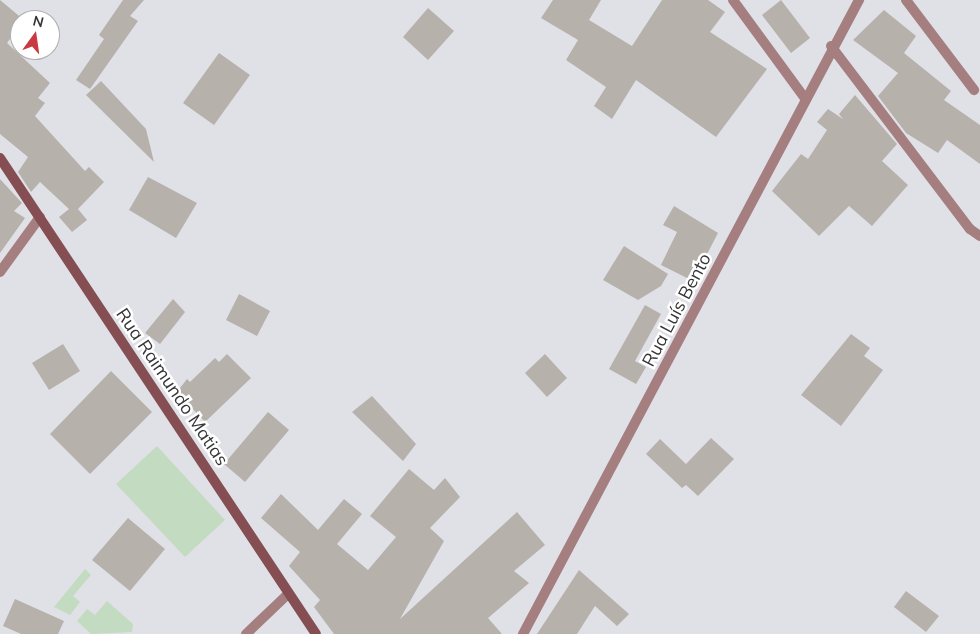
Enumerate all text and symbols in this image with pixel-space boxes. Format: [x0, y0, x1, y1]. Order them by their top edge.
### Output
north arrow [10, 10, 60, 60]
text: N [31, 11, 46, 31]
street label: Rua Luís Bento [638, 250, 716, 370]
street label: Rua Raimundo Matias [111, 304, 233, 470]

